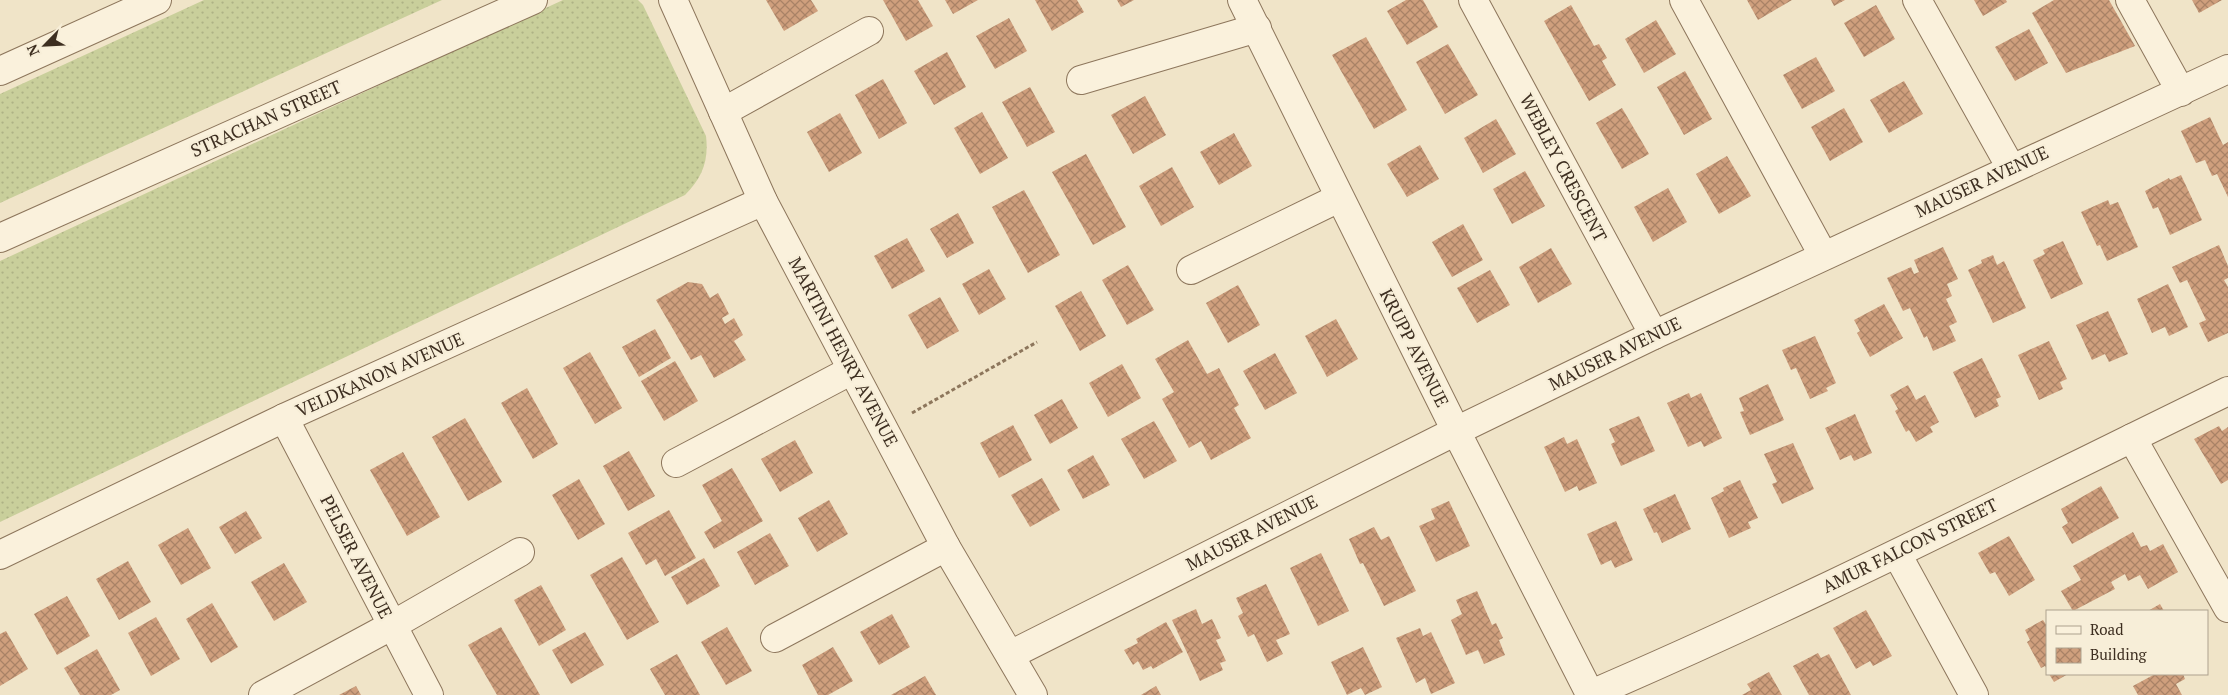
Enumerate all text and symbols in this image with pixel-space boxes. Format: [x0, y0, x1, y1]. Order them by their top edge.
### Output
north arrow [20, 20, 70, 70]
text: N [22, 41, 44, 59]
street label: STRACHAN STREET [187, 74, 345, 162]
street label: WEBLEY CRESCENT [1515, 89, 1613, 246]
street label: MAUSER AVENUE [1911, 140, 2052, 223]
street label: MARTINI HENRY AVENUE [784, 252, 904, 451]
street label: KRUPP AVENUE [1375, 284, 1455, 411]
street label: MAUSER AVENUE [1544, 311, 1685, 396]
street label: VELDKANON AVENUE [292, 326, 467, 422]
street label: MAUSER AVENUE [1182, 489, 1321, 576]
street label: PELSER AVENUE [315, 491, 398, 622]
street label: AMUR FALCON STREET [1818, 492, 2001, 598]
legend [2046, 610, 2208, 675]
text: Road [2090, 619, 2123, 639]
text: Building [2090, 644, 2148, 664]

